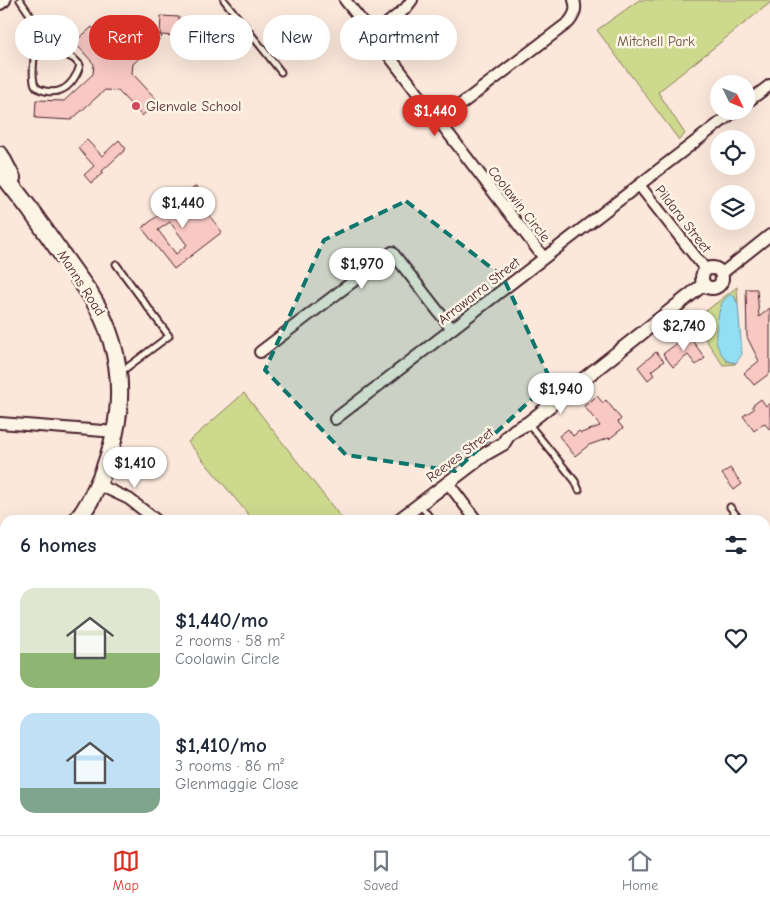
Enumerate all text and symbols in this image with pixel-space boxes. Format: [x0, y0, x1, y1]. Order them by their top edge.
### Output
chip: Buy [15, 15, 79, 60]
chip: Rent [89, 15, 160, 60]
chip: Filters [170, 15, 253, 60]
chip: New [263, 15, 330, 60]
chip: Apartment [340, 15, 457, 60]
park label: Mitchell Park [617, 33, 695, 50]
north arrow [710, 75, 755, 120]
map controls [710, 75, 755, 230]
pin: $1,440 [394, 94, 476, 137]
place label: Glenvale School [146, 98, 241, 115]
marker: Glenvale School [130, 100, 142, 112]
text: $1,440 [413, 102, 457, 120]
button: locate [710, 130, 755, 175]
street label: Coolawin Circle [484, 163, 554, 245]
street label: Pildara Street [651, 182, 715, 257]
button: layers [710, 185, 755, 230]
pin: $1,440 [142, 186, 224, 229]
text: $1,440 [161, 194, 205, 212]
street label: Manns Road [53, 247, 109, 319]
pin: $1,970 [321, 248, 403, 290]
street label: Arrawarra Street [435, 253, 524, 328]
text: $1,970 [340, 255, 384, 273]
pin: $2,740 [643, 310, 725, 352]
text: $2,740 [662, 317, 706, 335]
pin: $1,940 [520, 372, 602, 415]
text: $1,940 [539, 380, 583, 398]
street label: Reeves Street [423, 423, 498, 486]
pin: $1,410 [94, 446, 176, 489]
text: $1,410 [114, 454, 156, 472]
icon: filters [722, 531, 750, 559]
text: 6 homes [20, 533, 96, 557]
icon: home [60, 608, 120, 668]
text: $1,440/mo [175, 608, 268, 632]
icon: heart [722, 624, 750, 652]
text: 2 rooms · 58 m² [175, 632, 285, 650]
text: Coolawin Circle [175, 650, 279, 668]
icon: home [60, 733, 120, 793]
text: $1,410/mo [175, 733, 267, 757]
icon: heart [722, 749, 750, 777]
text: 3 rooms · 86 m² [175, 757, 284, 775]
text: Glenmaggie Close [175, 775, 299, 793]
tab: Map [112, 847, 140, 894]
tab: Saved [363, 847, 398, 894]
tab: Home [622, 847, 658, 894]

